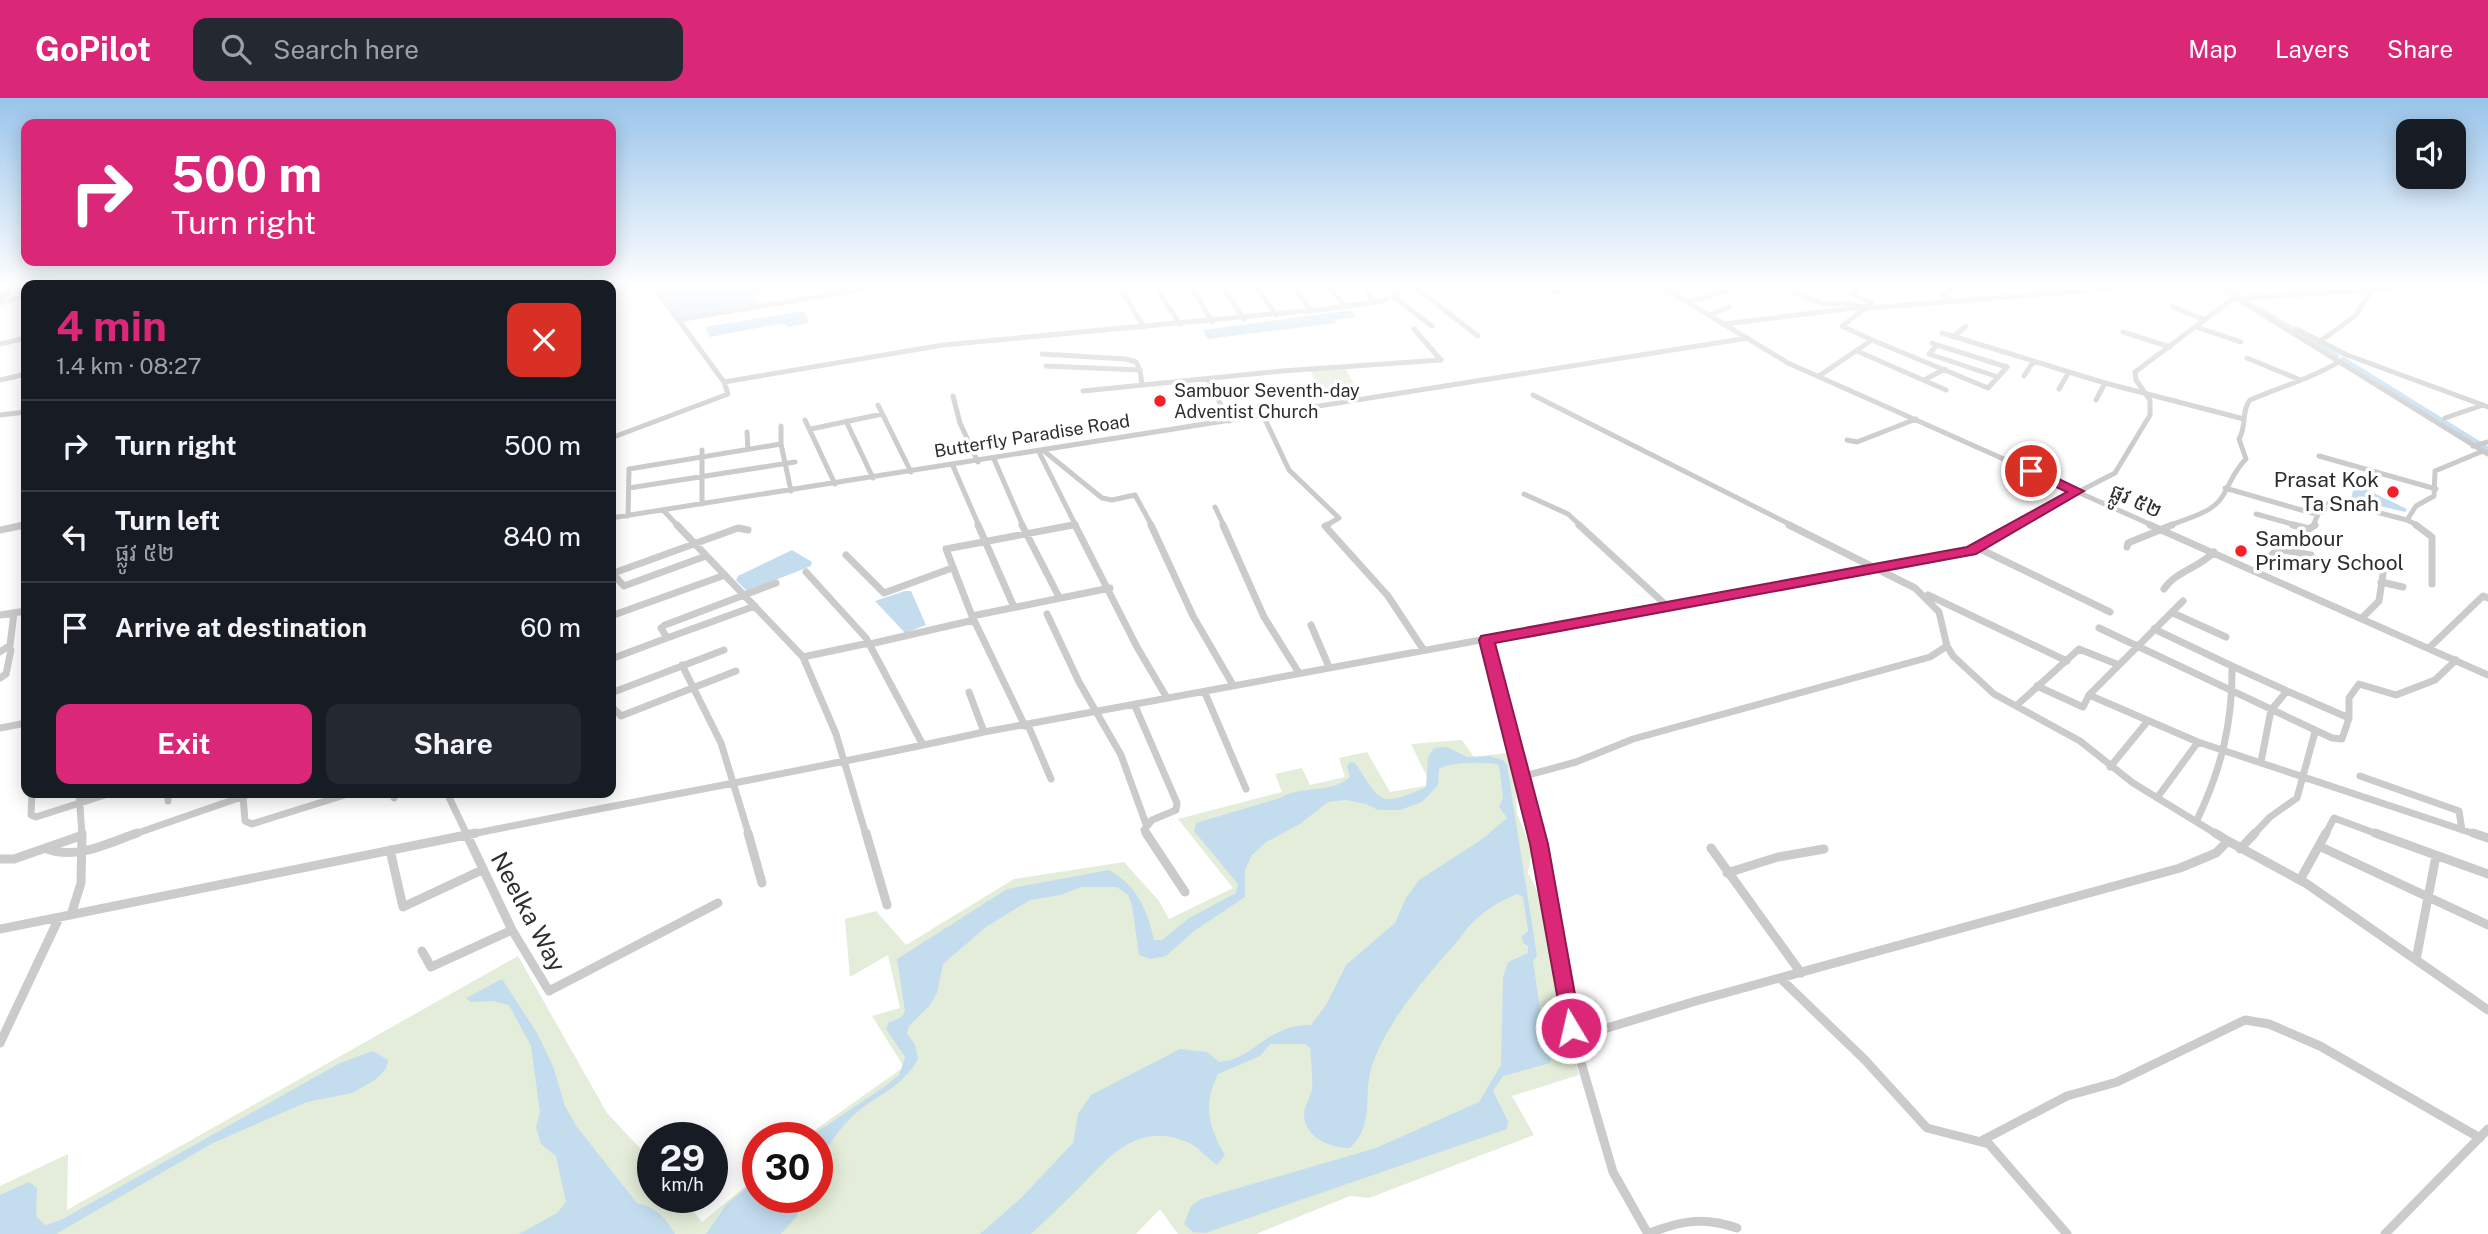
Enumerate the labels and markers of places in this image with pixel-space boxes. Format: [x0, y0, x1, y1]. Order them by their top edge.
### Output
place label: Sambuor Seventh-day Adventist Church [1174, 380, 1360, 422]
marker: Sambuor Seventh-day Adventist Church [1152, 393, 1168, 409]
pin [2001, 441, 2061, 501]
place label: Prasat Kok Ta Snah [2274, 467, 2379, 516]
marker: Prasat Kok Ta Snah [2385, 484, 2401, 500]
place label: Sambour Primary School [2255, 526, 2404, 575]
marker: Sambour Primary School [2233, 543, 2249, 559]

